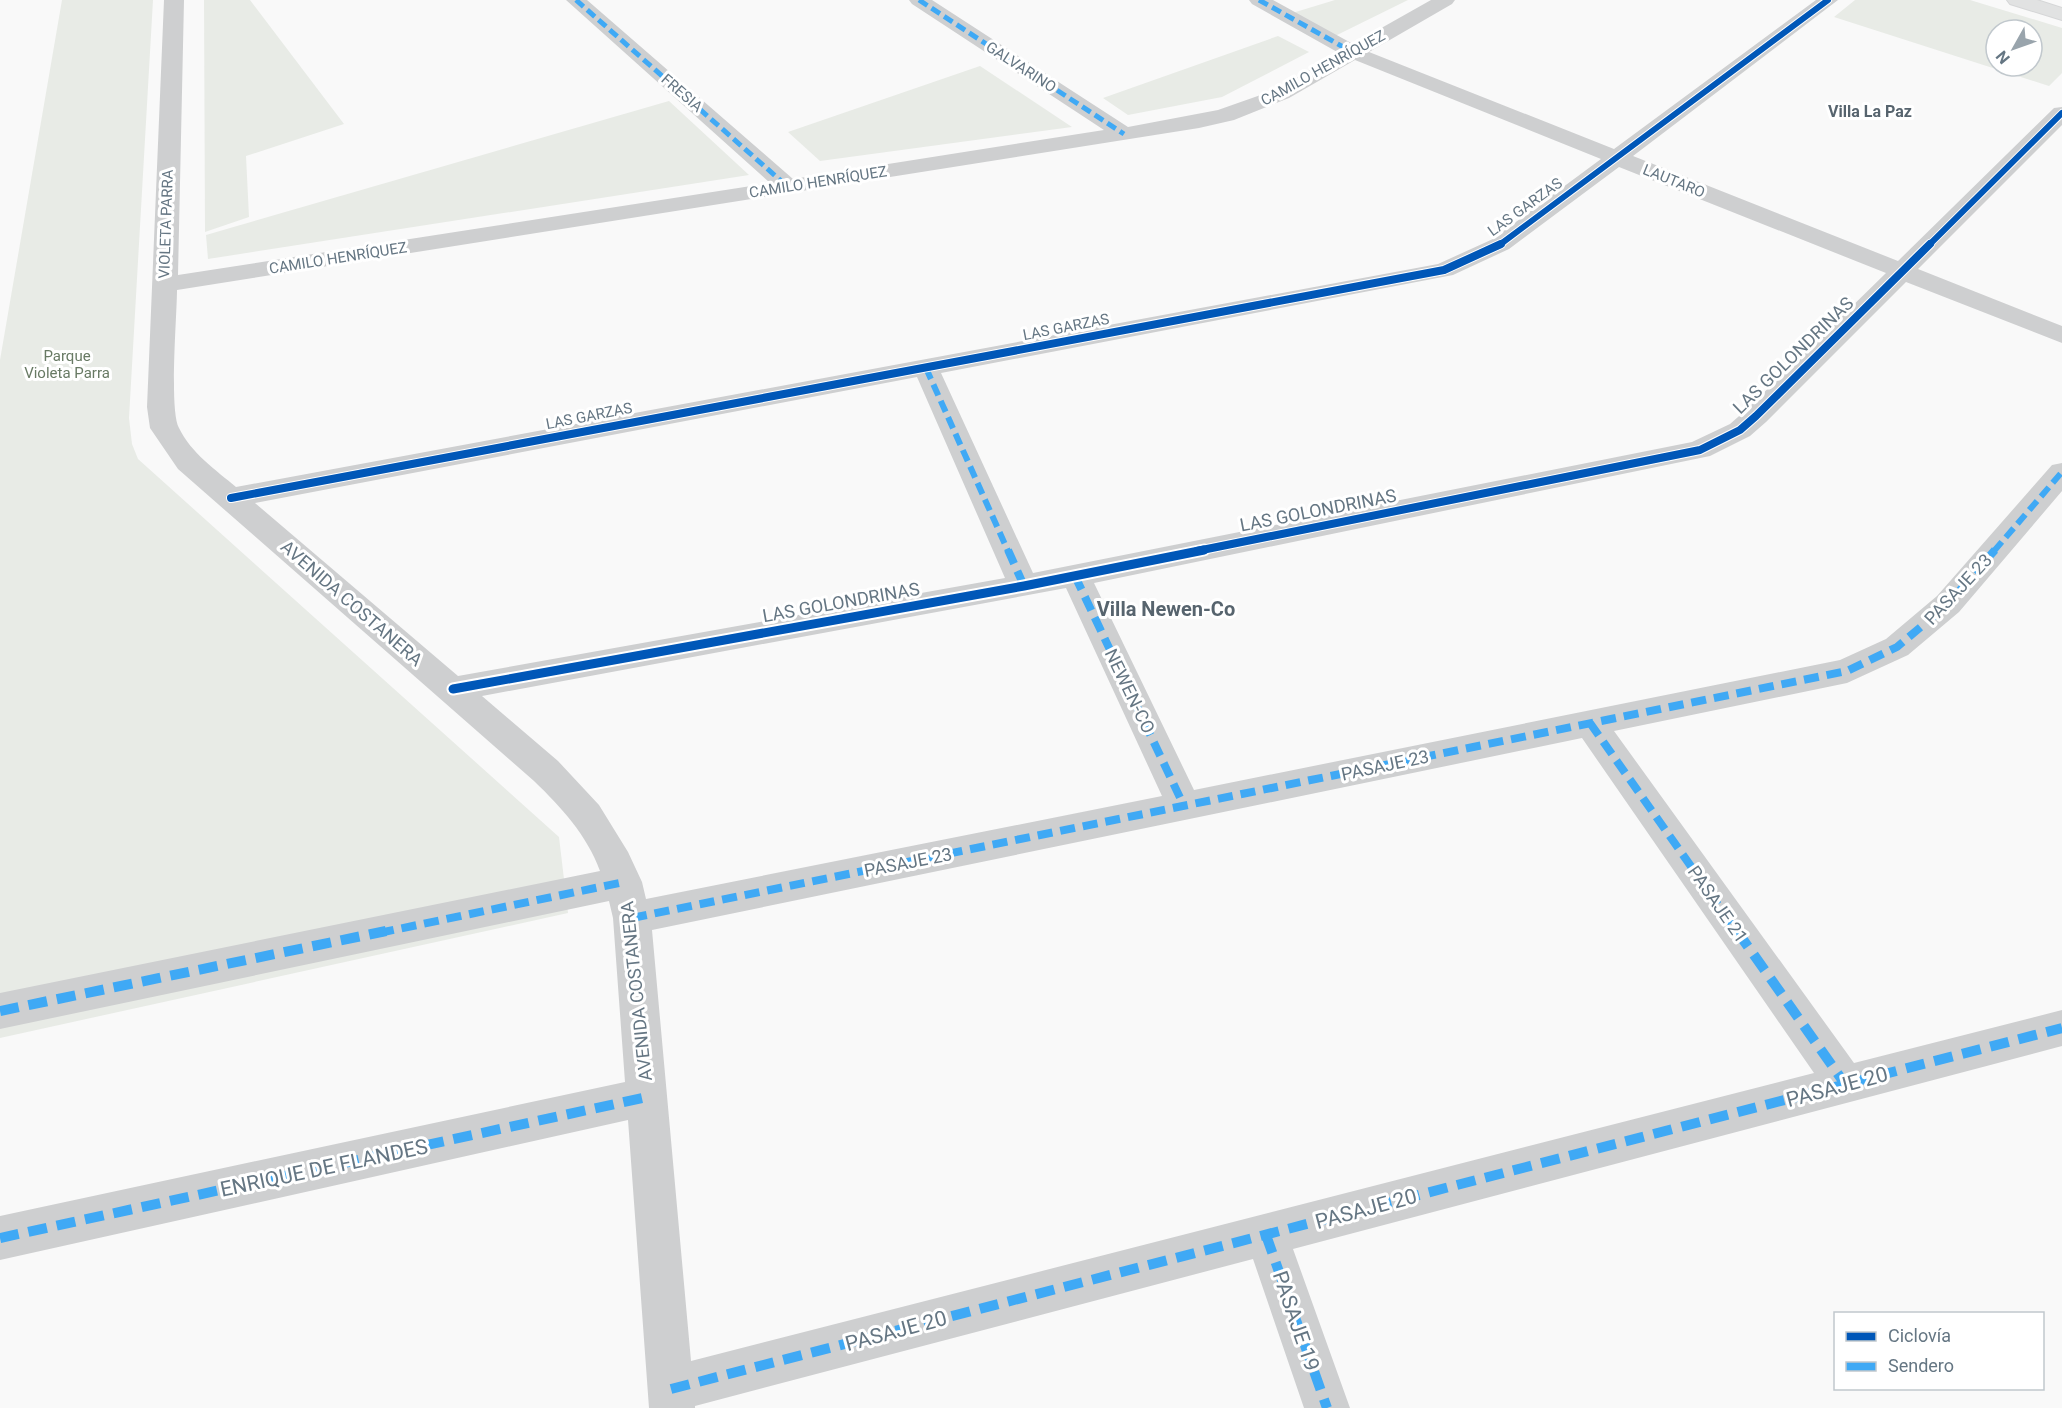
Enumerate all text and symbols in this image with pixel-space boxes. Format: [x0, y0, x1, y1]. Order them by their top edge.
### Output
north arrow [1984, 18, 2044, 78]
street label: CAMILO HENRÍQUEZ [1258, 26, 1388, 110]
street label: GALVARINO [983, 38, 1059, 96]
text: N [1992, 47, 2014, 68]
street label: FRESIA [658, 70, 707, 116]
district label: Villa La Paz [1828, 102, 1912, 121]
street label: LAUTARO [1640, 160, 1708, 202]
street label: CAMILO HENRÍQUEZ [748, 162, 888, 202]
street label: VIOLETA PARRA [155, 169, 177, 279]
street label: LAS GARZAS [1484, 174, 1566, 240]
street label: CAMILO HENRÍQUEZ [268, 238, 408, 278]
street label: LAS GOLONDRINAS [1729, 292, 1858, 418]
street label: LAS GARZAS [1021, 310, 1111, 344]
park label: Parque Violeta Parra [24, 347, 110, 382]
street label: LAS GARZAS [544, 399, 634, 433]
street label: LAS GOLONDRINAS [1238, 484, 1398, 535]
street label: AVENIDA COSTANERA [277, 536, 427, 670]
street label: PASAJE 23 [1920, 549, 1996, 629]
street label: LAS GOLONDRINAS [761, 578, 921, 626]
district label: Villa Newen-Co [1097, 597, 1235, 621]
street label: NEWEN-CO [1101, 645, 1159, 737]
street label: PASAJE 23 [1339, 745, 1431, 785]
street label: PASAJE 23 [862, 843, 954, 881]
street label: PASAJE 21 [1684, 861, 1752, 947]
street label: AVENIDA COSTANERA [616, 900, 656, 1082]
street label: PASAJE 20 [1784, 1062, 1890, 1112]
street label: ENRIQUE DE FLANDES [218, 1134, 430, 1202]
street label: PASAJE 20 [1313, 1184, 1419, 1234]
street label: PASAJE 19 [1268, 1268, 1324, 1374]
street label: PASAJE 20 [843, 1306, 949, 1356]
legend [1834, 1312, 2044, 1390]
text: Ciclovía [1888, 1325, 1951, 1346]
text: Sendero [1888, 1355, 1954, 1376]

